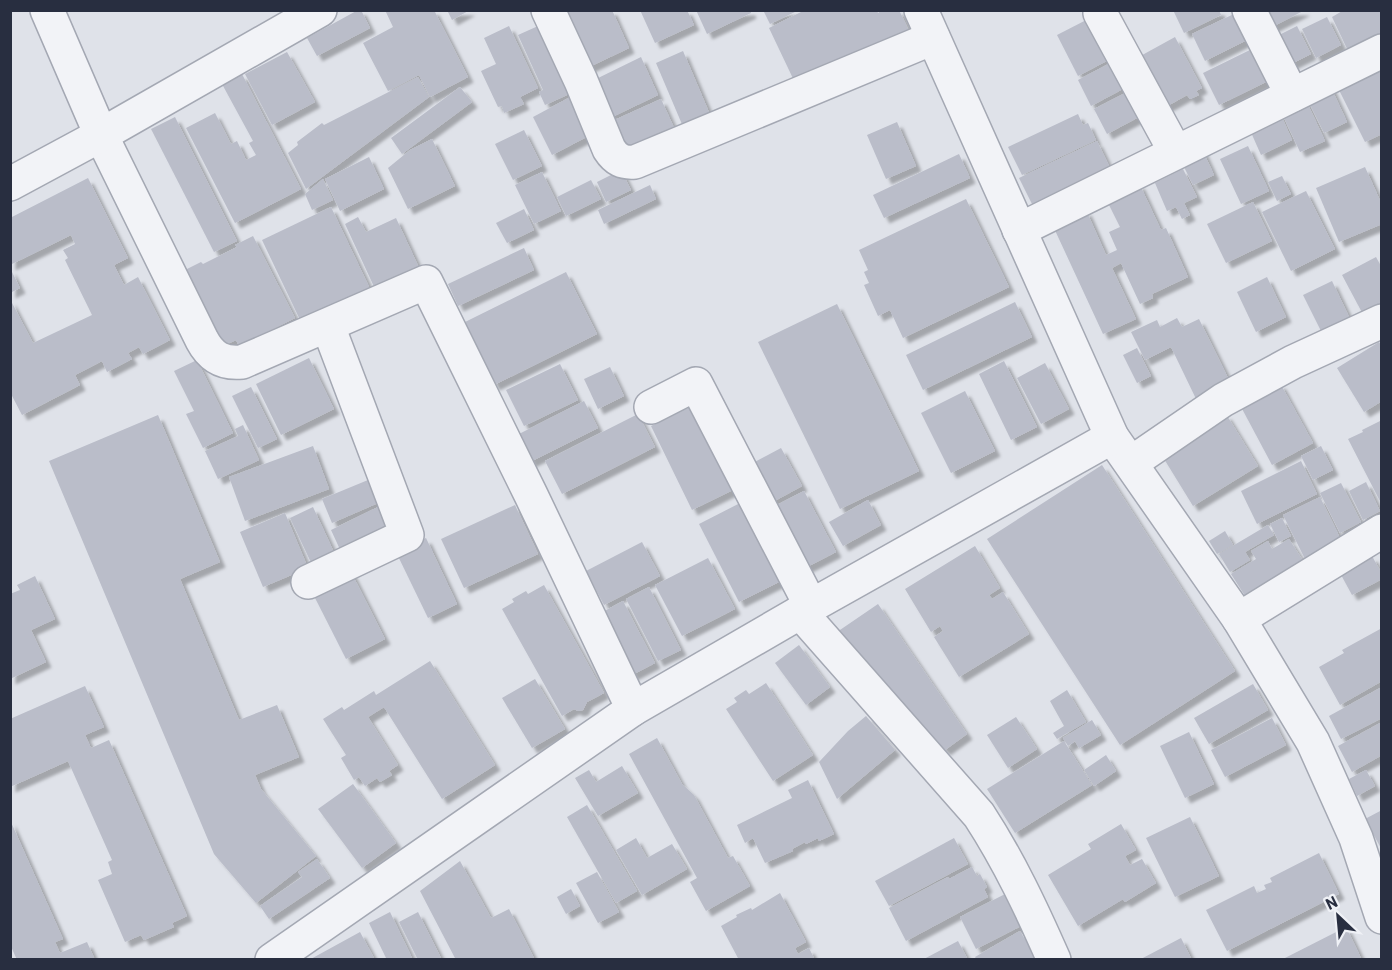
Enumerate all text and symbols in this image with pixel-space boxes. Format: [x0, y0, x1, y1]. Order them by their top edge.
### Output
north arrow [1308, 886, 1368, 946]
text: N [1322, 891, 1340, 913]

